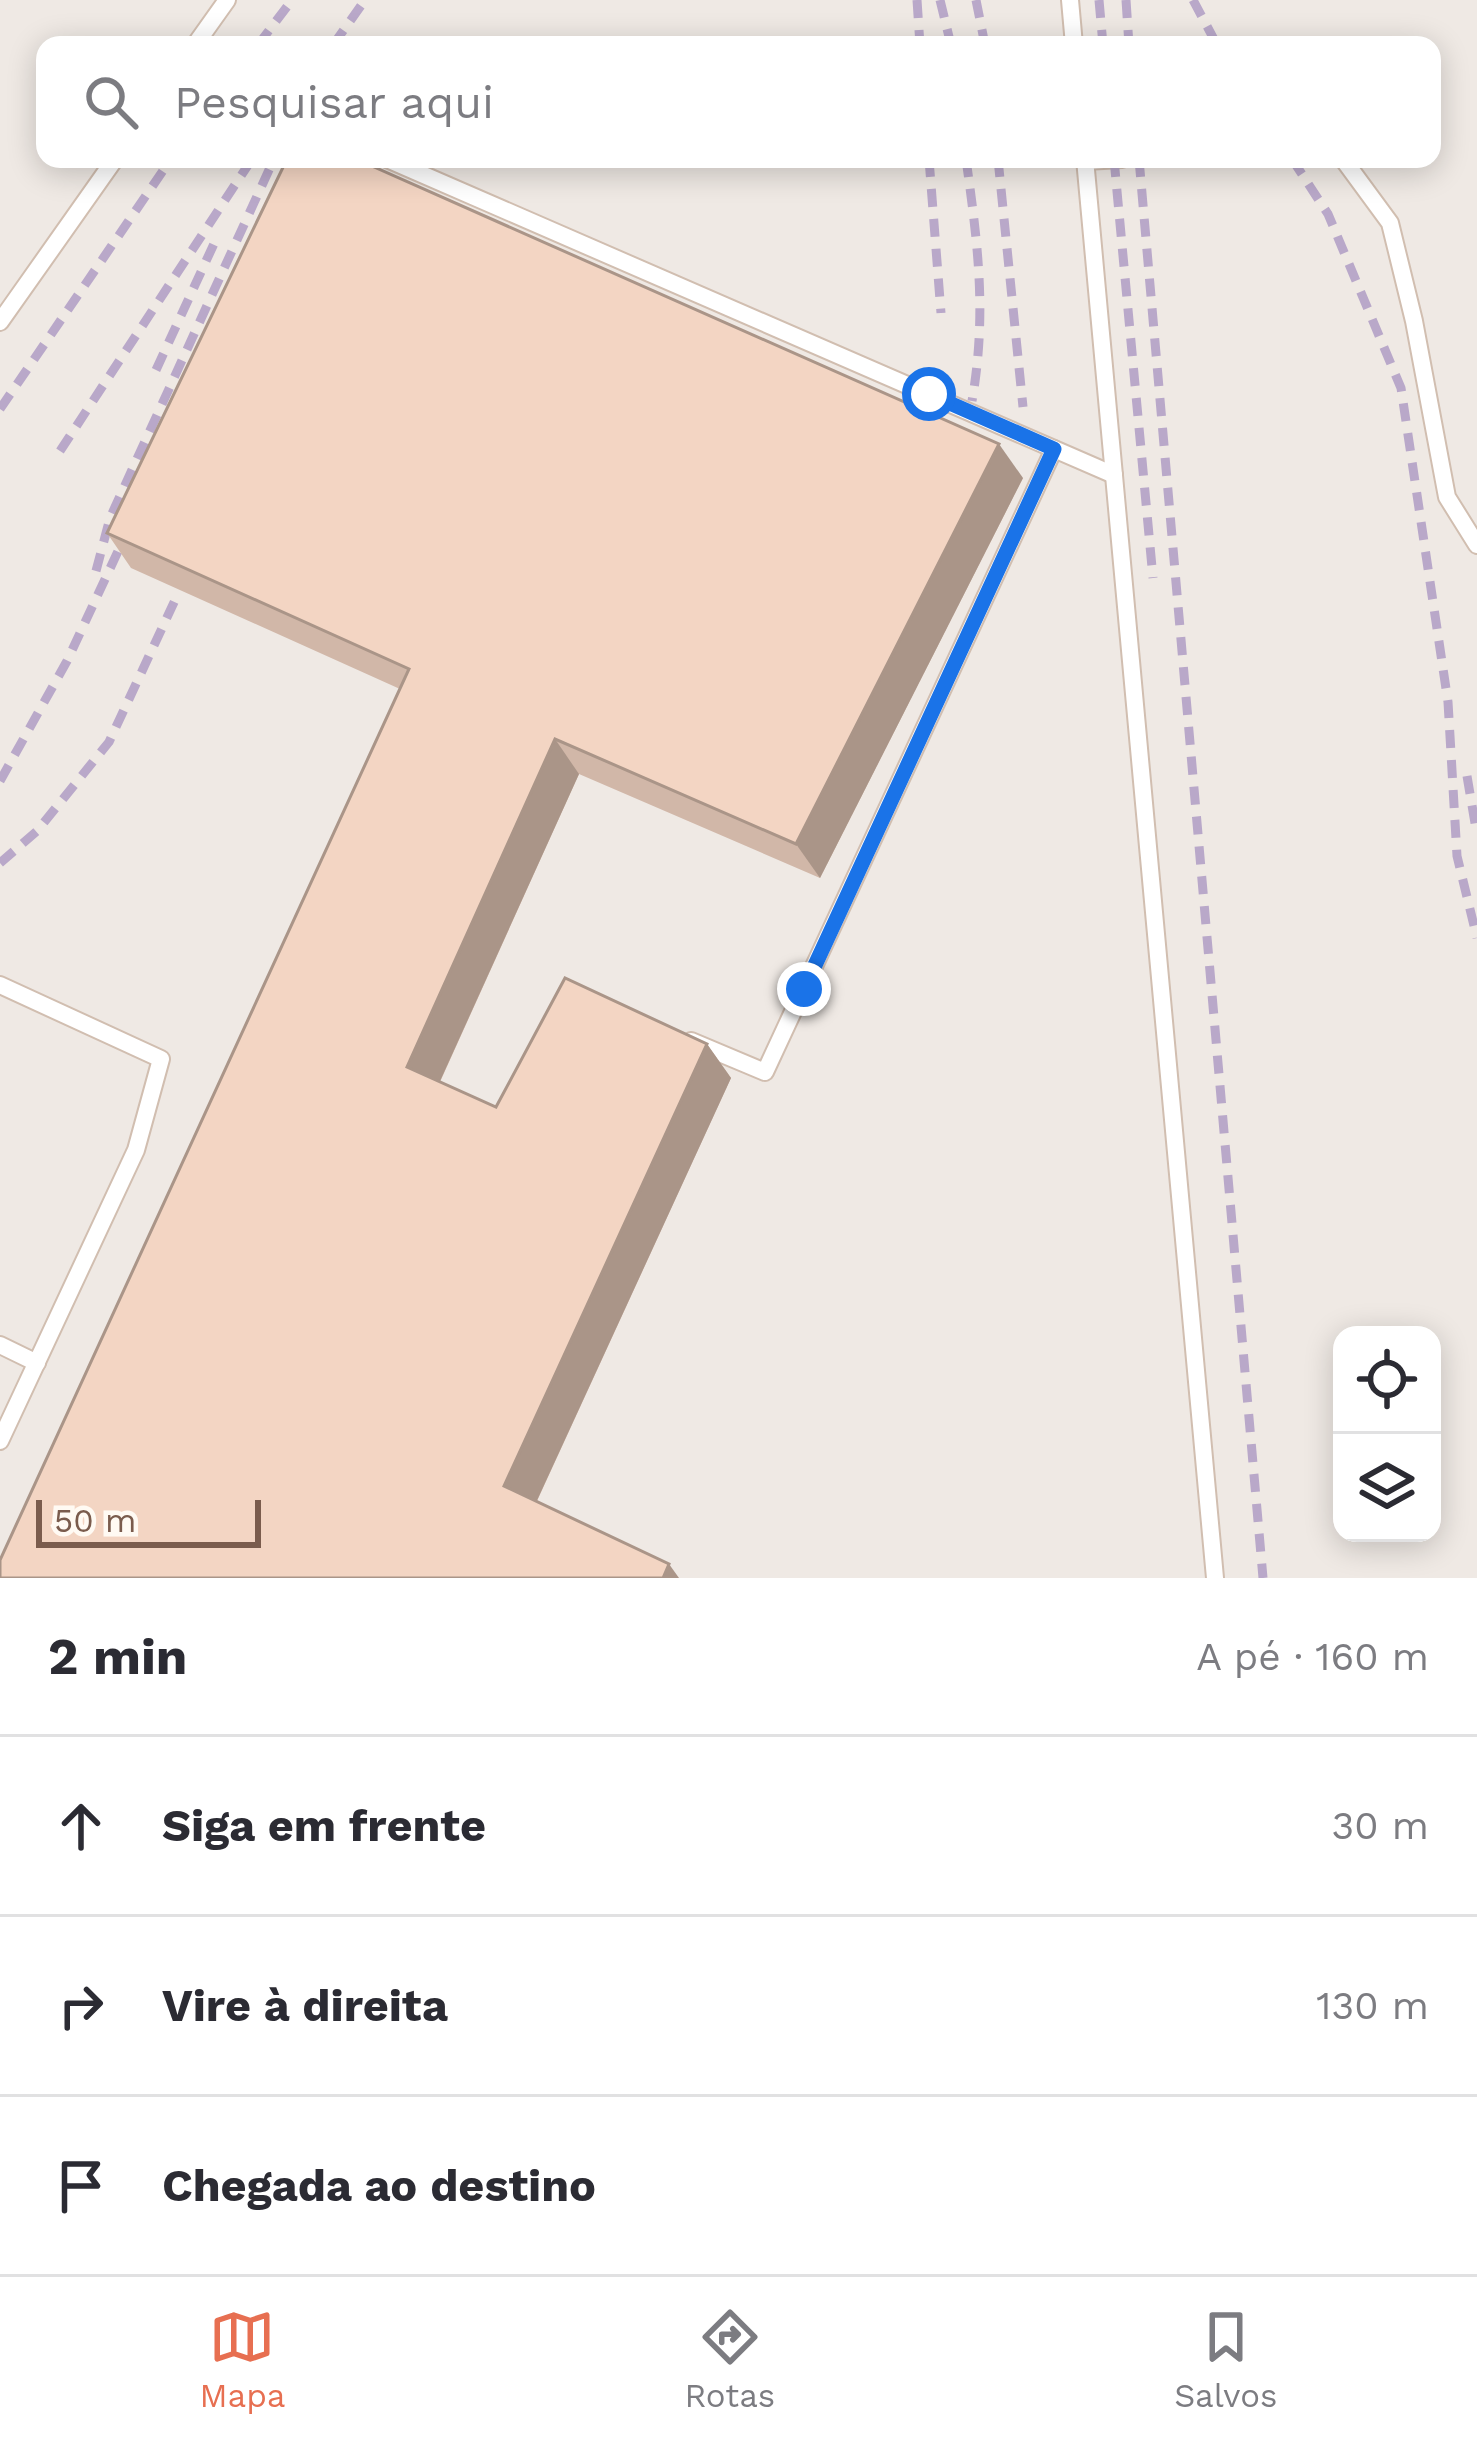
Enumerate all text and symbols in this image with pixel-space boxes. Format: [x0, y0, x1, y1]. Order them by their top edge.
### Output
search box [36, 36, 1441, 168]
icon: search [78, 69, 144, 135]
text: Pesquisar aqui [174, 76, 494, 129]
route start [902, 367, 956, 421]
route end [777, 962, 831, 1016]
map controls [1333, 1326, 1441, 1542]
button: locate [1333, 1326, 1441, 1434]
button: layers [1333, 1434, 1441, 1542]
scale bar [36, 1494, 261, 1547]
text: 50 m [54, 1501, 136, 1540]
text: 2 min [48, 1627, 187, 1686]
text: A pé · 160 m [1196, 1634, 1429, 1679]
icon: ahead [48, 1793, 114, 1859]
text: Siga em frente [162, 1799, 486, 1852]
text: 30 m [1332, 1803, 1429, 1848]
icon: right [48, 1973, 114, 2039]
text: Vire à direita [162, 1979, 448, 2032]
text: 130 m [1316, 1983, 1429, 2028]
icon: arrive [48, 2153, 114, 2219]
text: Chegada ao destino [162, 2159, 596, 2212]
tab: Mapa [199, 2304, 286, 2415]
tab: Rotas [684, 2304, 775, 2415]
tab: Salvos [1174, 2304, 1278, 2415]

